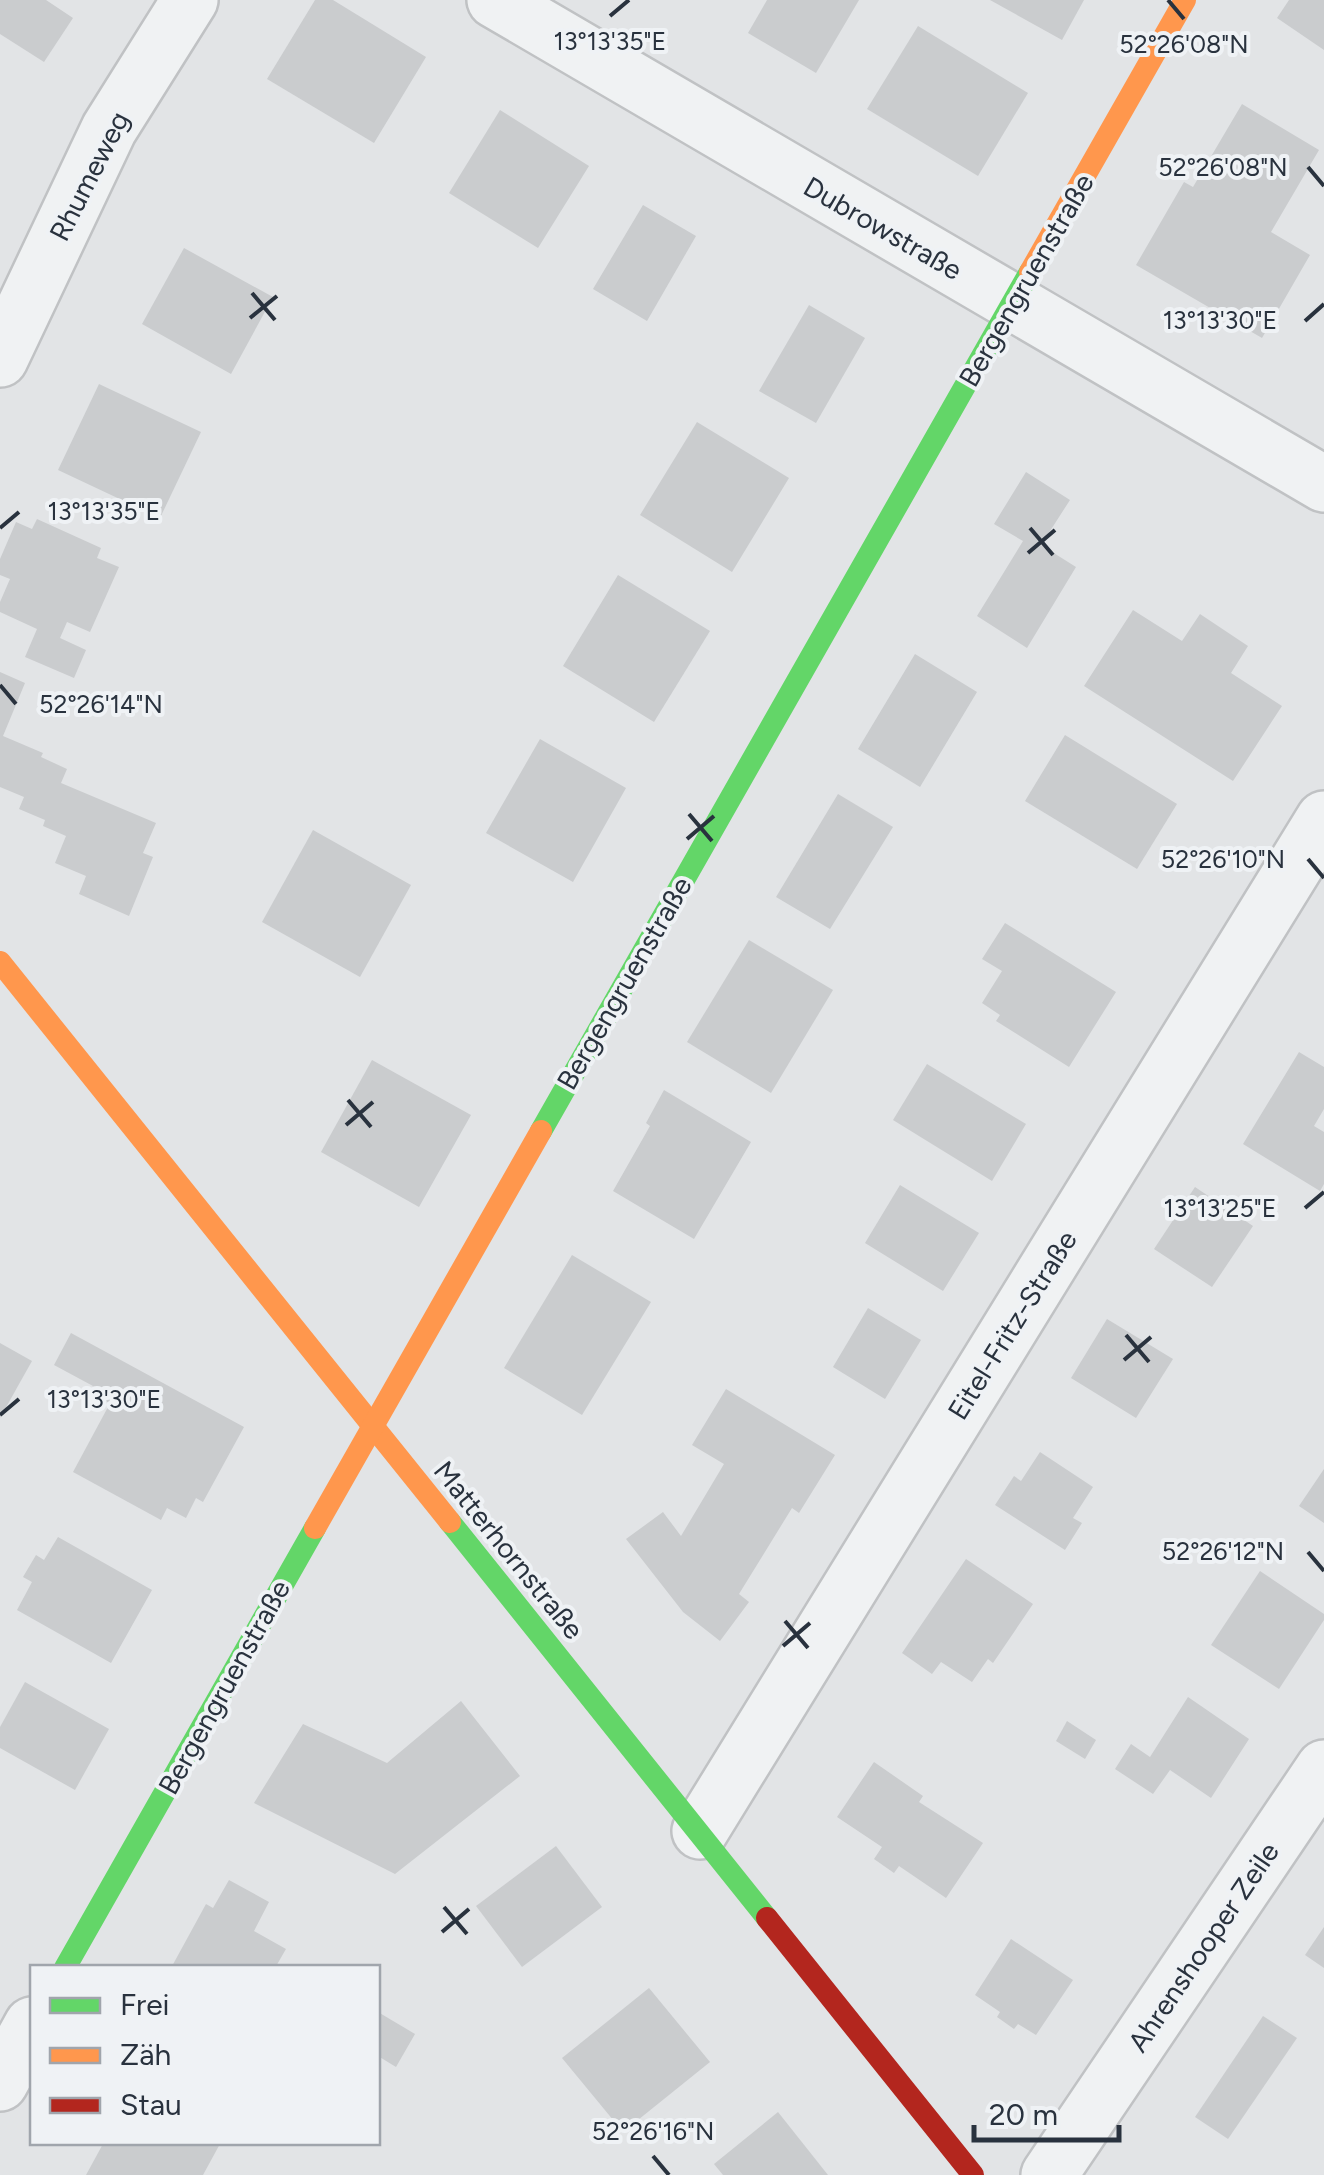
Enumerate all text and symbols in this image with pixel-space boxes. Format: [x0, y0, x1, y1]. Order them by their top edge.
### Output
text: 13°13'35"E [554, 26, 666, 56]
text: 52°26'08"N [1119, 29, 1249, 59]
street label: Rhumeweg [42, 106, 136, 246]
text: 52°26'08"N [1158, 152, 1288, 182]
street label: Bergengruenstraße [951, 168, 1101, 392]
street label: Dubrowstraße [798, 169, 968, 287]
text: 13°13'30"E [1163, 305, 1277, 335]
text: 13°13'35"E [48, 496, 160, 526]
text: 52°26'14"N [39, 689, 163, 719]
text: 52°26'10"N [1161, 844, 1285, 874]
street label: Bergengruenstraße [549, 871, 699, 1095]
text: 13°13'25"E [1163, 1193, 1277, 1223]
street label: Eitel-Fritz-Straße [940, 1224, 1084, 1426]
text: 13°13'30"E [47, 1384, 161, 1414]
street label: Matterhornstraße [427, 1454, 591, 1646]
text: 52°26'12"N [1162, 1536, 1284, 1566]
street label: Bergengruenstraße [151, 1574, 297, 1800]
street label: Ahrenshooper Zeile [1120, 1836, 1286, 2058]
legend [30, 1965, 380, 2145]
text: Frei [120, 1986, 169, 2023]
text: Zäh [120, 2036, 171, 2073]
scale bar [974, 2080, 1119, 2142]
text: Stau [120, 2086, 182, 2123]
text: 20 m [989, 2096, 1058, 2133]
text: 52°26'16"N [592, 2116, 714, 2146]

